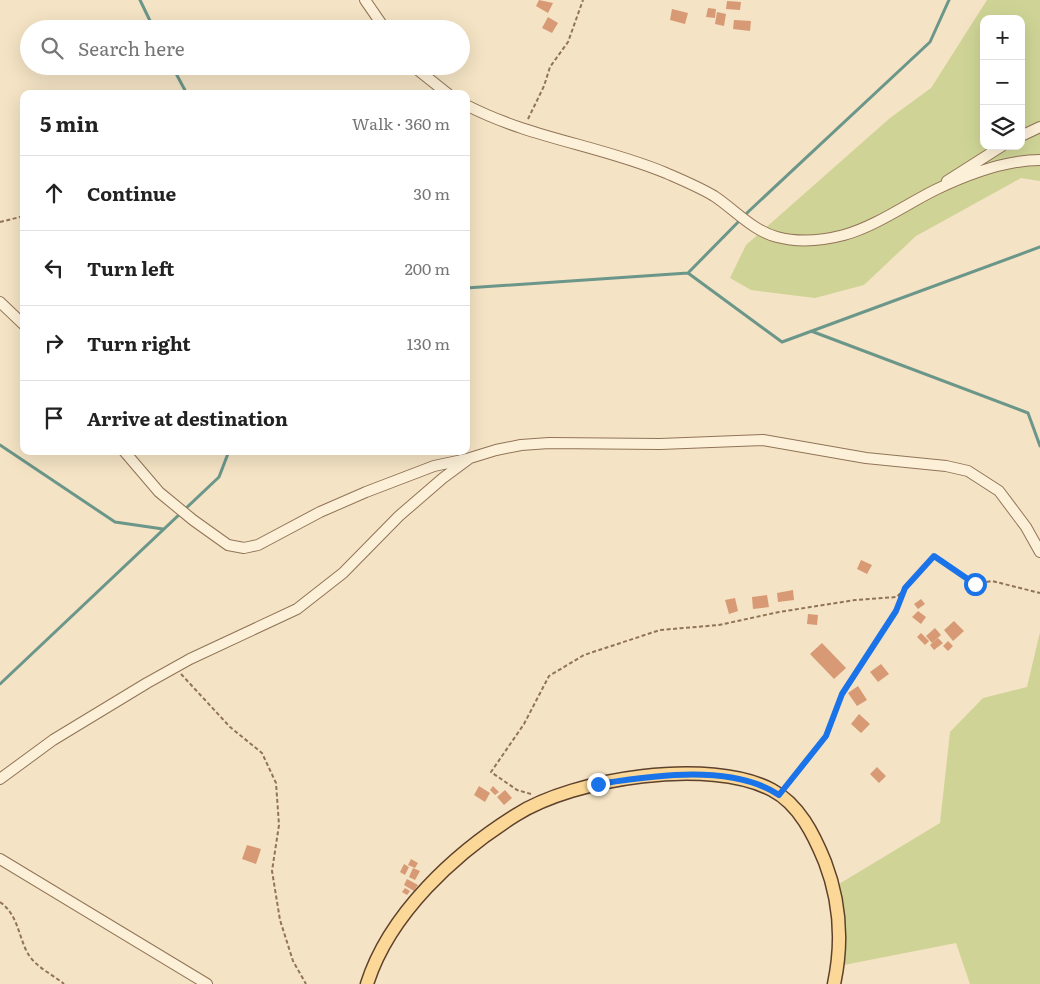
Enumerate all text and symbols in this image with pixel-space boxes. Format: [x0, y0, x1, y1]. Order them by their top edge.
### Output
map controls [980, 15, 1025, 150]
button: + [980, 15, 1025, 60]
search box [20, 20, 470, 75]
icon: search [38, 34, 66, 62]
text: Search here [78, 34, 185, 62]
button: − [980, 60, 1025, 105]
button: layers [980, 105, 1025, 150]
text: 5 min [40, 107, 99, 138]
text: Walk · 360 m [352, 111, 450, 135]
icon: ahead [40, 179, 68, 207]
text: Continue [87, 179, 176, 207]
text: 30 m [413, 181, 450, 205]
icon: left [40, 254, 68, 282]
text: Turn left [87, 254, 174, 282]
text: 200 m [405, 256, 450, 280]
icon: right [40, 329, 68, 357]
text: Turn right [87, 329, 191, 357]
text: 130 m [407, 331, 450, 355]
icon: arrive [40, 404, 68, 432]
text: Arrive at destination [87, 404, 288, 432]
route start [964, 573, 987, 596]
route end [587, 773, 610, 796]

